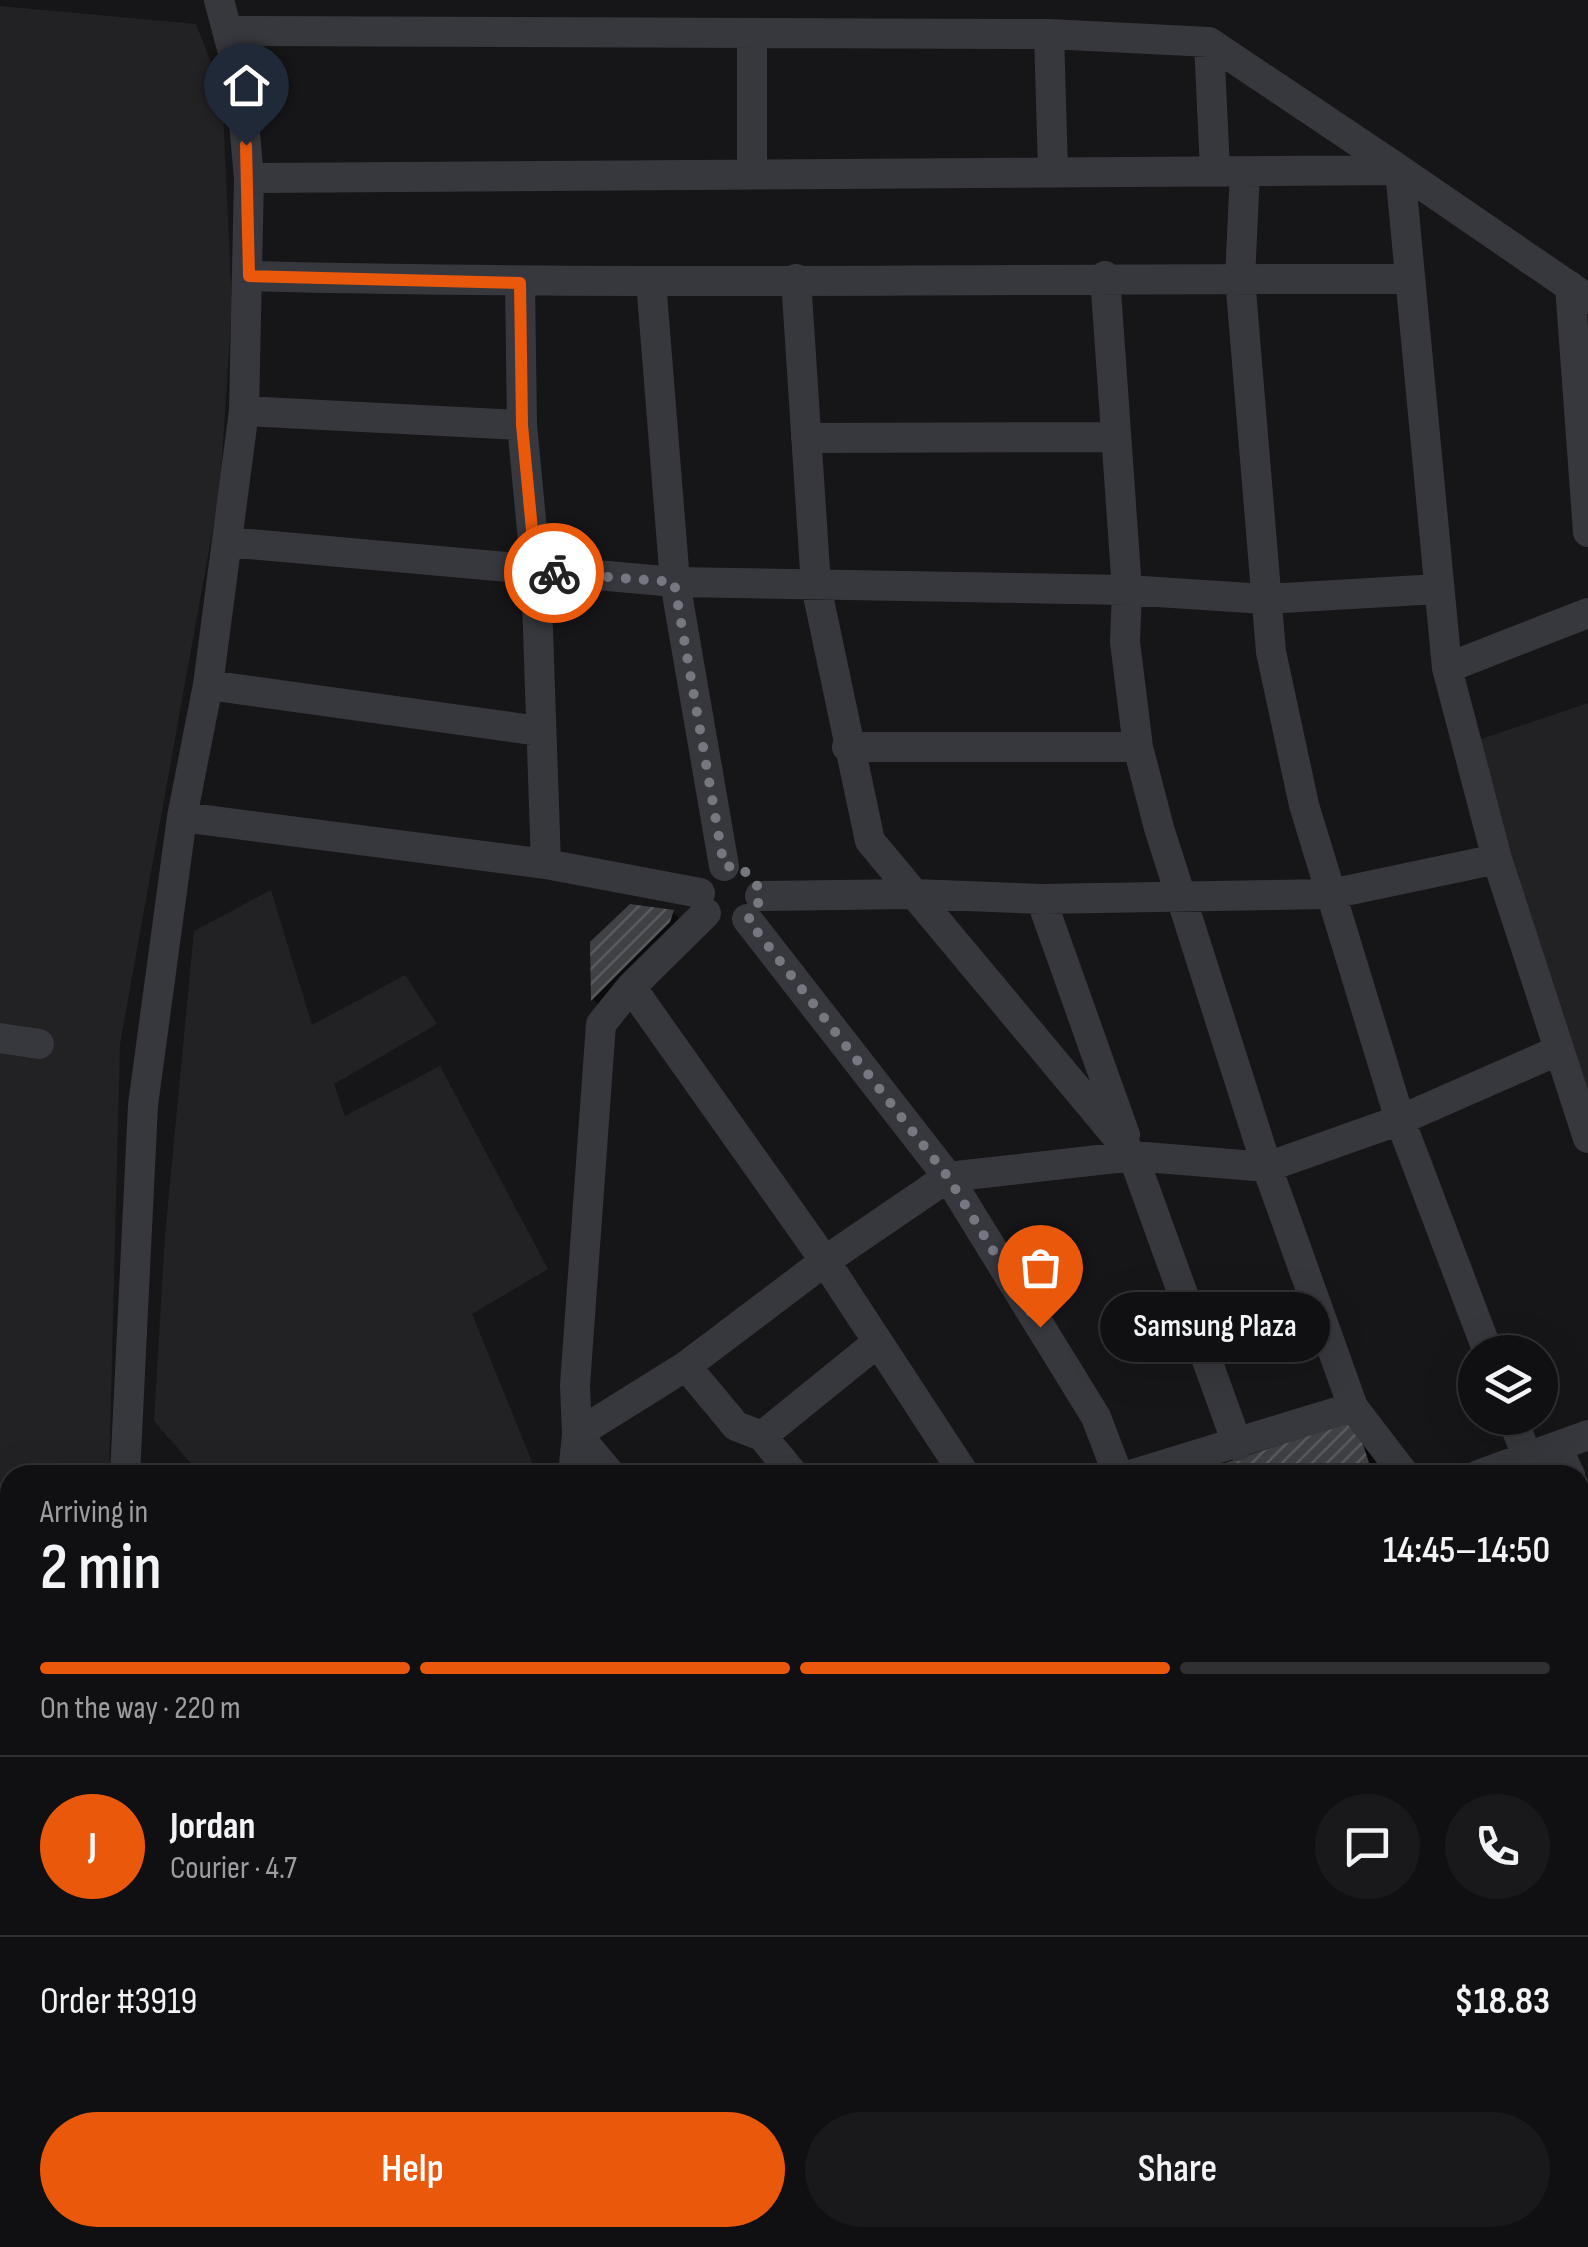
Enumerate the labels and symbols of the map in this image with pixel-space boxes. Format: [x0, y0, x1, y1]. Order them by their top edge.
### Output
pin [204, 43, 289, 146]
courier [504, 523, 604, 623]
pin [998, 1225, 1083, 1328]
callout: Samsung Plaza [1100, 1292, 1330, 1362]

